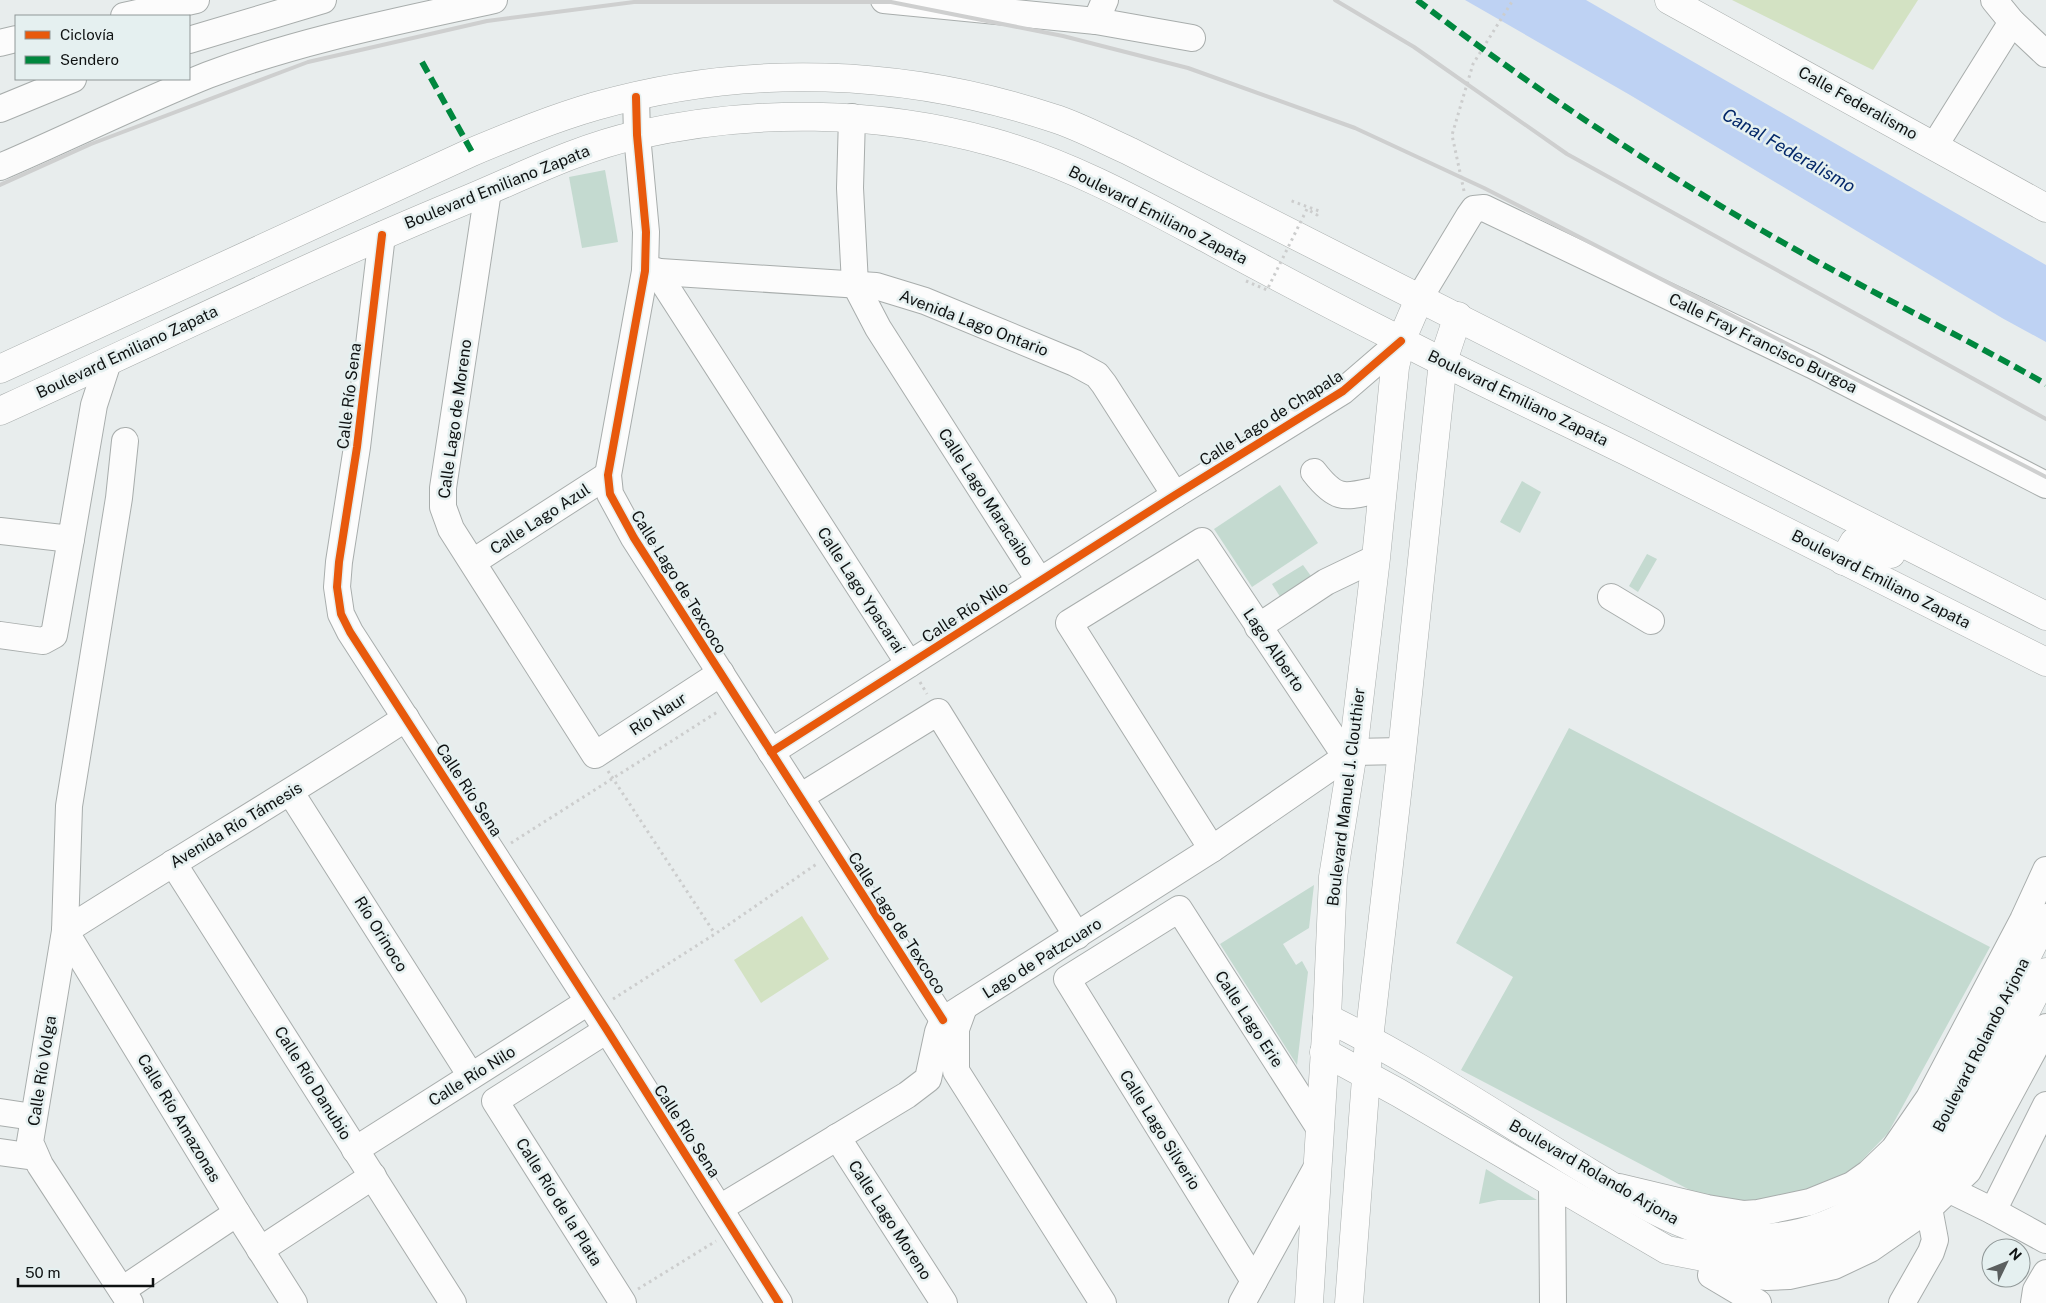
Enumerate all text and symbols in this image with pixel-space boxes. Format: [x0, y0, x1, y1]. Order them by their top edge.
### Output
legend [15, 15, 190, 80]
text: Ciclovía [60, 26, 114, 43]
text: Sendero [60, 51, 119, 68]
street label: Calle Federalismo [1795, 62, 1921, 144]
water label: Canal Federalismo [1719, 103, 1859, 197]
street label: Boulevard Emiliano Zapata [402, 141, 592, 233]
street label: Boulevard Emiliano Zapata [1065, 162, 1251, 268]
street label: Avenida Lago Ontario [897, 286, 1051, 360]
street label: Calle Fray Francisco Burgoa [1666, 289, 1860, 397]
street label: Boulevard Emiliano Zapata [33, 302, 221, 402]
street label: Calle Lago de Moreno [434, 338, 476, 500]
street label: Calle Río Sena [333, 342, 365, 450]
street label: Boulevard Emiliano Zapata [1425, 346, 1611, 450]
street label: Calle Lago de Chapala [1196, 366, 1346, 470]
street label: Calle Lago Maracaibo [934, 425, 1038, 569]
street label: Calle Lago Azul [486, 480, 594, 558]
street label: Calle Lago de Texcoco [627, 507, 731, 657]
street label: Calle Lago Ypacaraí [813, 524, 909, 657]
street label: Boulevard Emiliano Zapata [1788, 526, 1974, 632]
street label: Calle Río Nilo [918, 577, 1012, 647]
street label: Lago Alberto [1239, 605, 1309, 695]
street label: Boulevard Manuel J. Clouthier [1323, 687, 1369, 907]
street label: Río Naur [626, 689, 690, 739]
street label: Calle Río Sena [432, 740, 506, 840]
street label: Avenida Río Támesis [167, 778, 305, 872]
street label: Calle Lago de Texcoco [844, 849, 950, 997]
street label: Río Orinoco [350, 893, 412, 975]
street label: Lago de Patzcuaro [979, 914, 1105, 1002]
street label: Boulevard Rolando Arjona [1929, 955, 2033, 1135]
street label: Calle Lago Erie [1211, 967, 1287, 1071]
street label: Calle Río Volga [24, 1015, 60, 1127]
street label: Calle Río Danubio [270, 1023, 356, 1143]
street label: Calle Río Nilo [425, 1042, 519, 1110]
street label: Calle Río Amazonas [133, 1051, 225, 1185]
street label: Calle Lago Silverio [1115, 1067, 1205, 1193]
street label: Calle Río Sena [650, 1081, 724, 1181]
street label: Boulevard Rolando Arjona [1506, 1116, 1682, 1228]
street label: Calle Río de la Plata [512, 1135, 606, 1269]
street label: Calle Lago Moreno [844, 1157, 936, 1283]
north arrow [1981, 1238, 2031, 1288]
text: N [2006, 1245, 2025, 1264]
scale bar [18, 1256, 152, 1288]
text: 50 m [25, 1264, 60, 1281]

